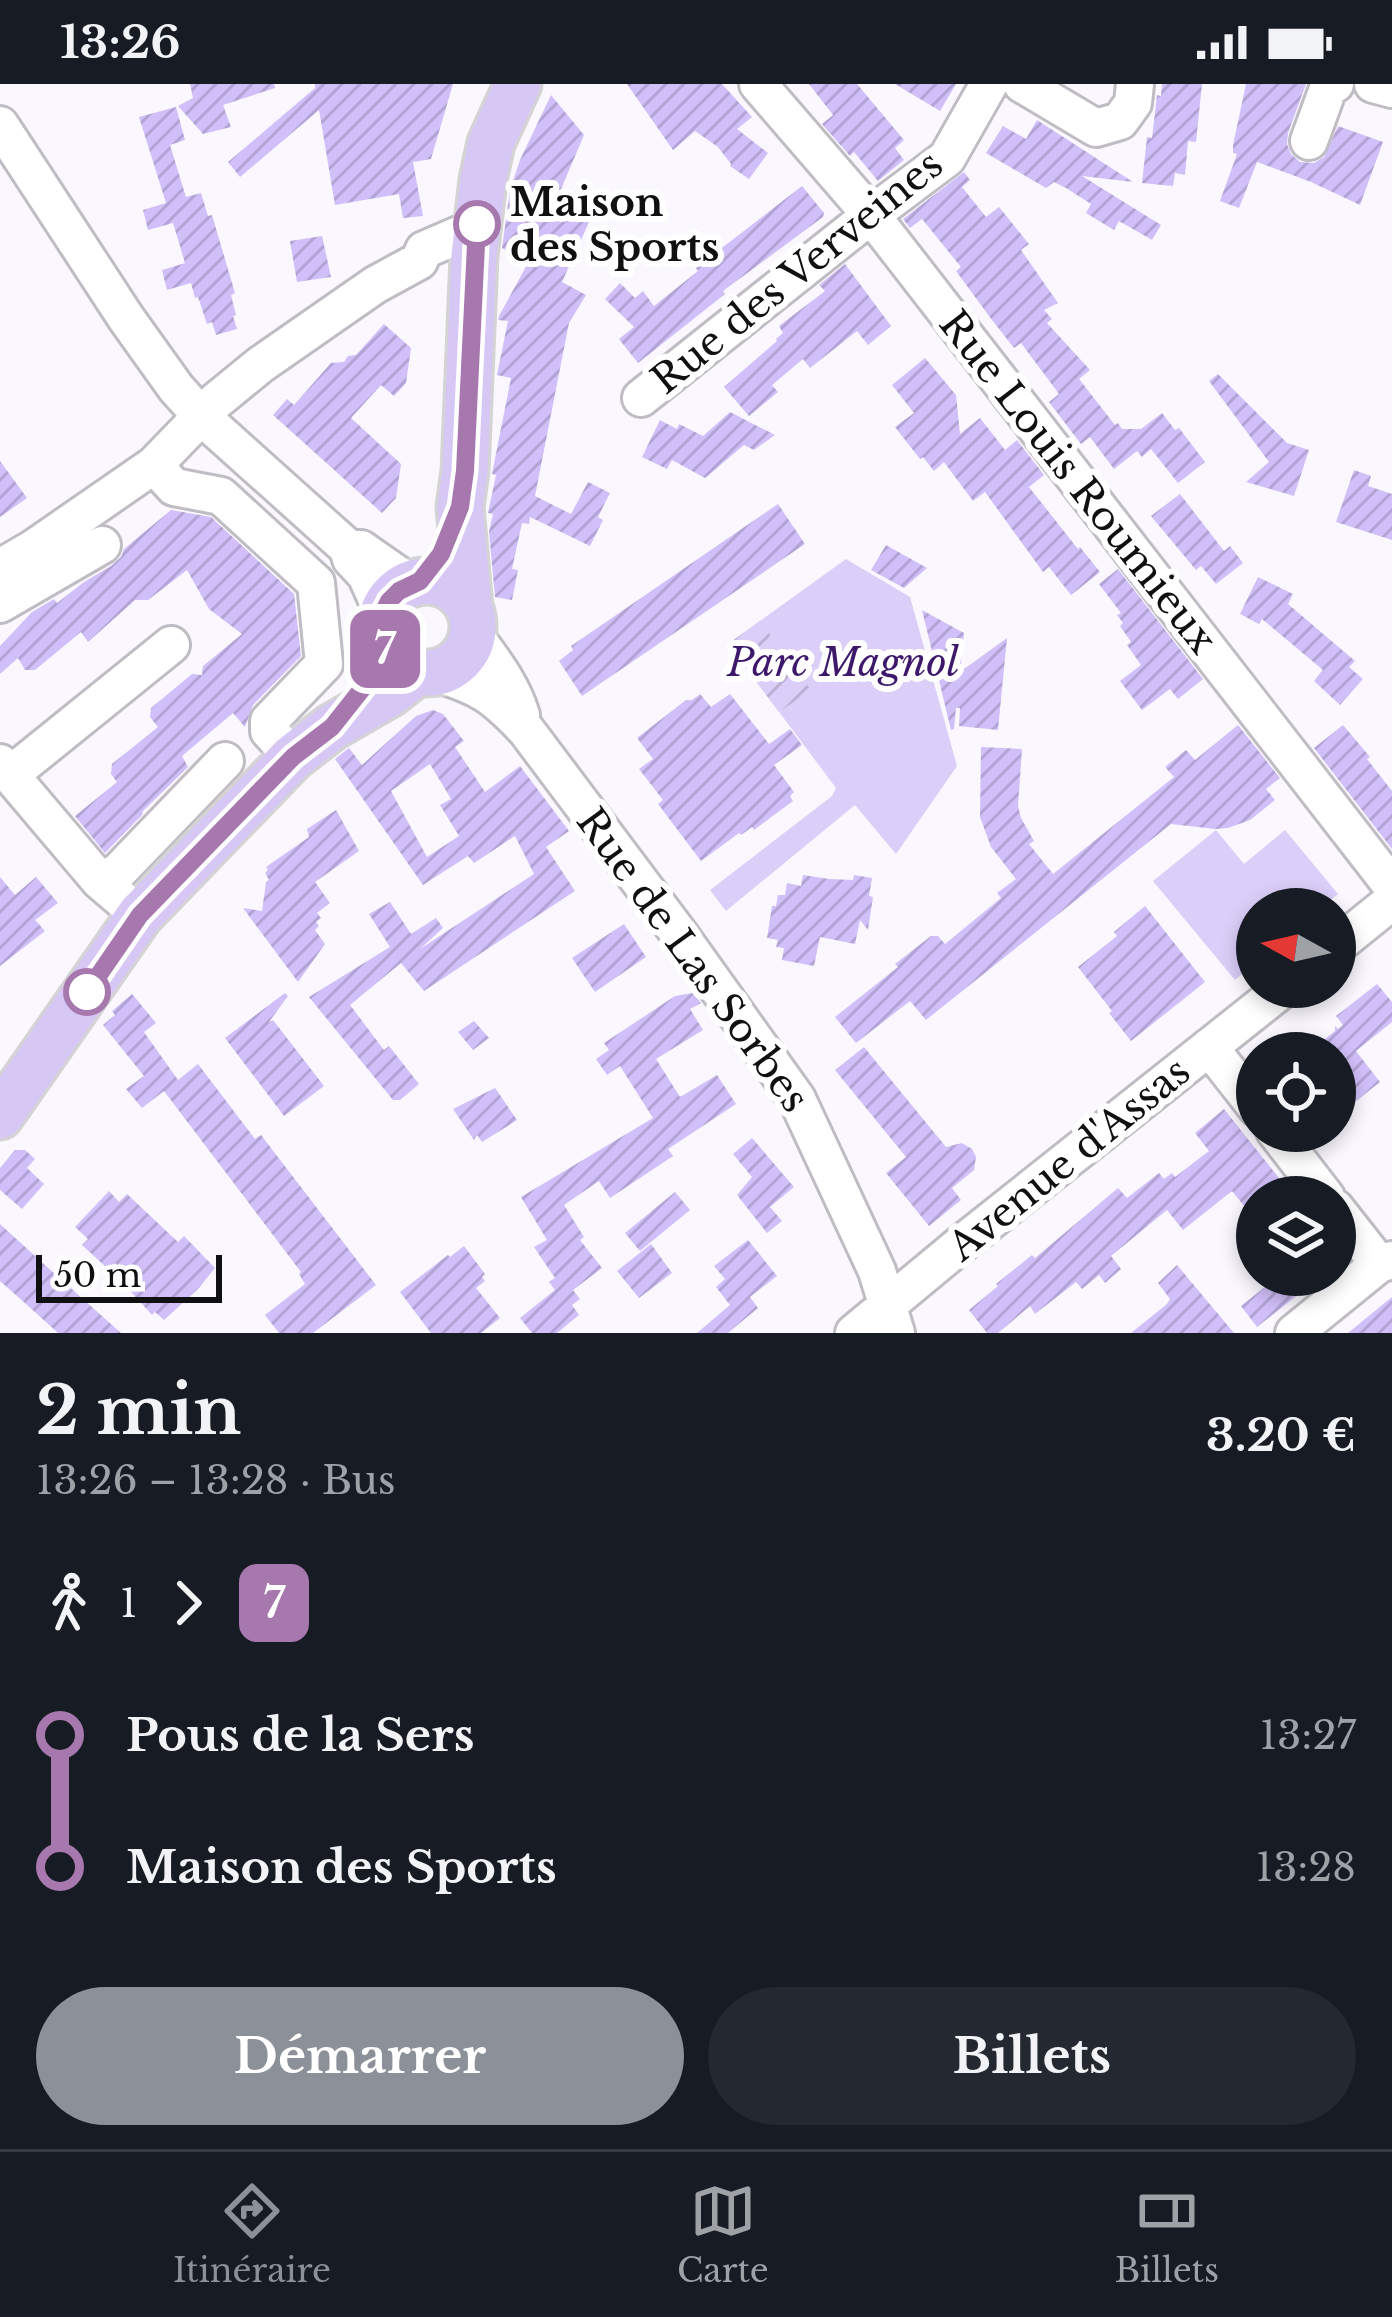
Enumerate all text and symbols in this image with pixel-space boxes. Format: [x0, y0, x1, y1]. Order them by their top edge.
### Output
text: 13:26 [60, 14, 181, 70]
street label: Rue des Verveines [642, 140, 952, 404]
place label: Maison des Sports [510, 178, 719, 272]
marker: Maison des Sports [455, 202, 499, 246]
street label: Rue Louis Roumieux [929, 301, 1227, 664]
line badge: 7 [346, 610, 424, 688]
text: 7 [374, 623, 396, 675]
park label: Parc Magnol [726, 638, 960, 687]
street label: Rue de Las Sorbes [566, 798, 820, 1122]
north arrow [1236, 888, 1356, 1008]
map controls [1236, 888, 1356, 1296]
unlabelled marker [65, 970, 109, 1014]
button: locate [1236, 1032, 1356, 1152]
street label: Avenue d'Assas [938, 1047, 1200, 1272]
button: layers [1236, 1176, 1356, 1296]
scale bar [36, 1249, 222, 1302]
text: 50 m [54, 1255, 141, 1296]
text: 2 min [36, 1370, 241, 1452]
text: 3.20 € [1206, 1407, 1356, 1463]
text: 13:26 – 13:28 · Bus [36, 1456, 396, 1505]
icon: walk [36, 1570, 102, 1636]
icon: forward [155, 1570, 221, 1636]
text: 7 [263, 1577, 285, 1629]
text: 1 [120, 1579, 137, 1628]
text: Pous de la Sers [126, 1707, 475, 1763]
text: 13:27 [1260, 1711, 1356, 1760]
text: Maison des Sports [126, 1839, 557, 1895]
text: 13:28 [1256, 1843, 1356, 1892]
button: Démarrer [36, 1987, 684, 2125]
button: Billets [708, 1987, 1356, 2125]
tab: Itinéraire [173, 2178, 331, 2291]
tab: Carte [677, 2178, 769, 2291]
tab: Billets [1115, 2178, 1219, 2291]

